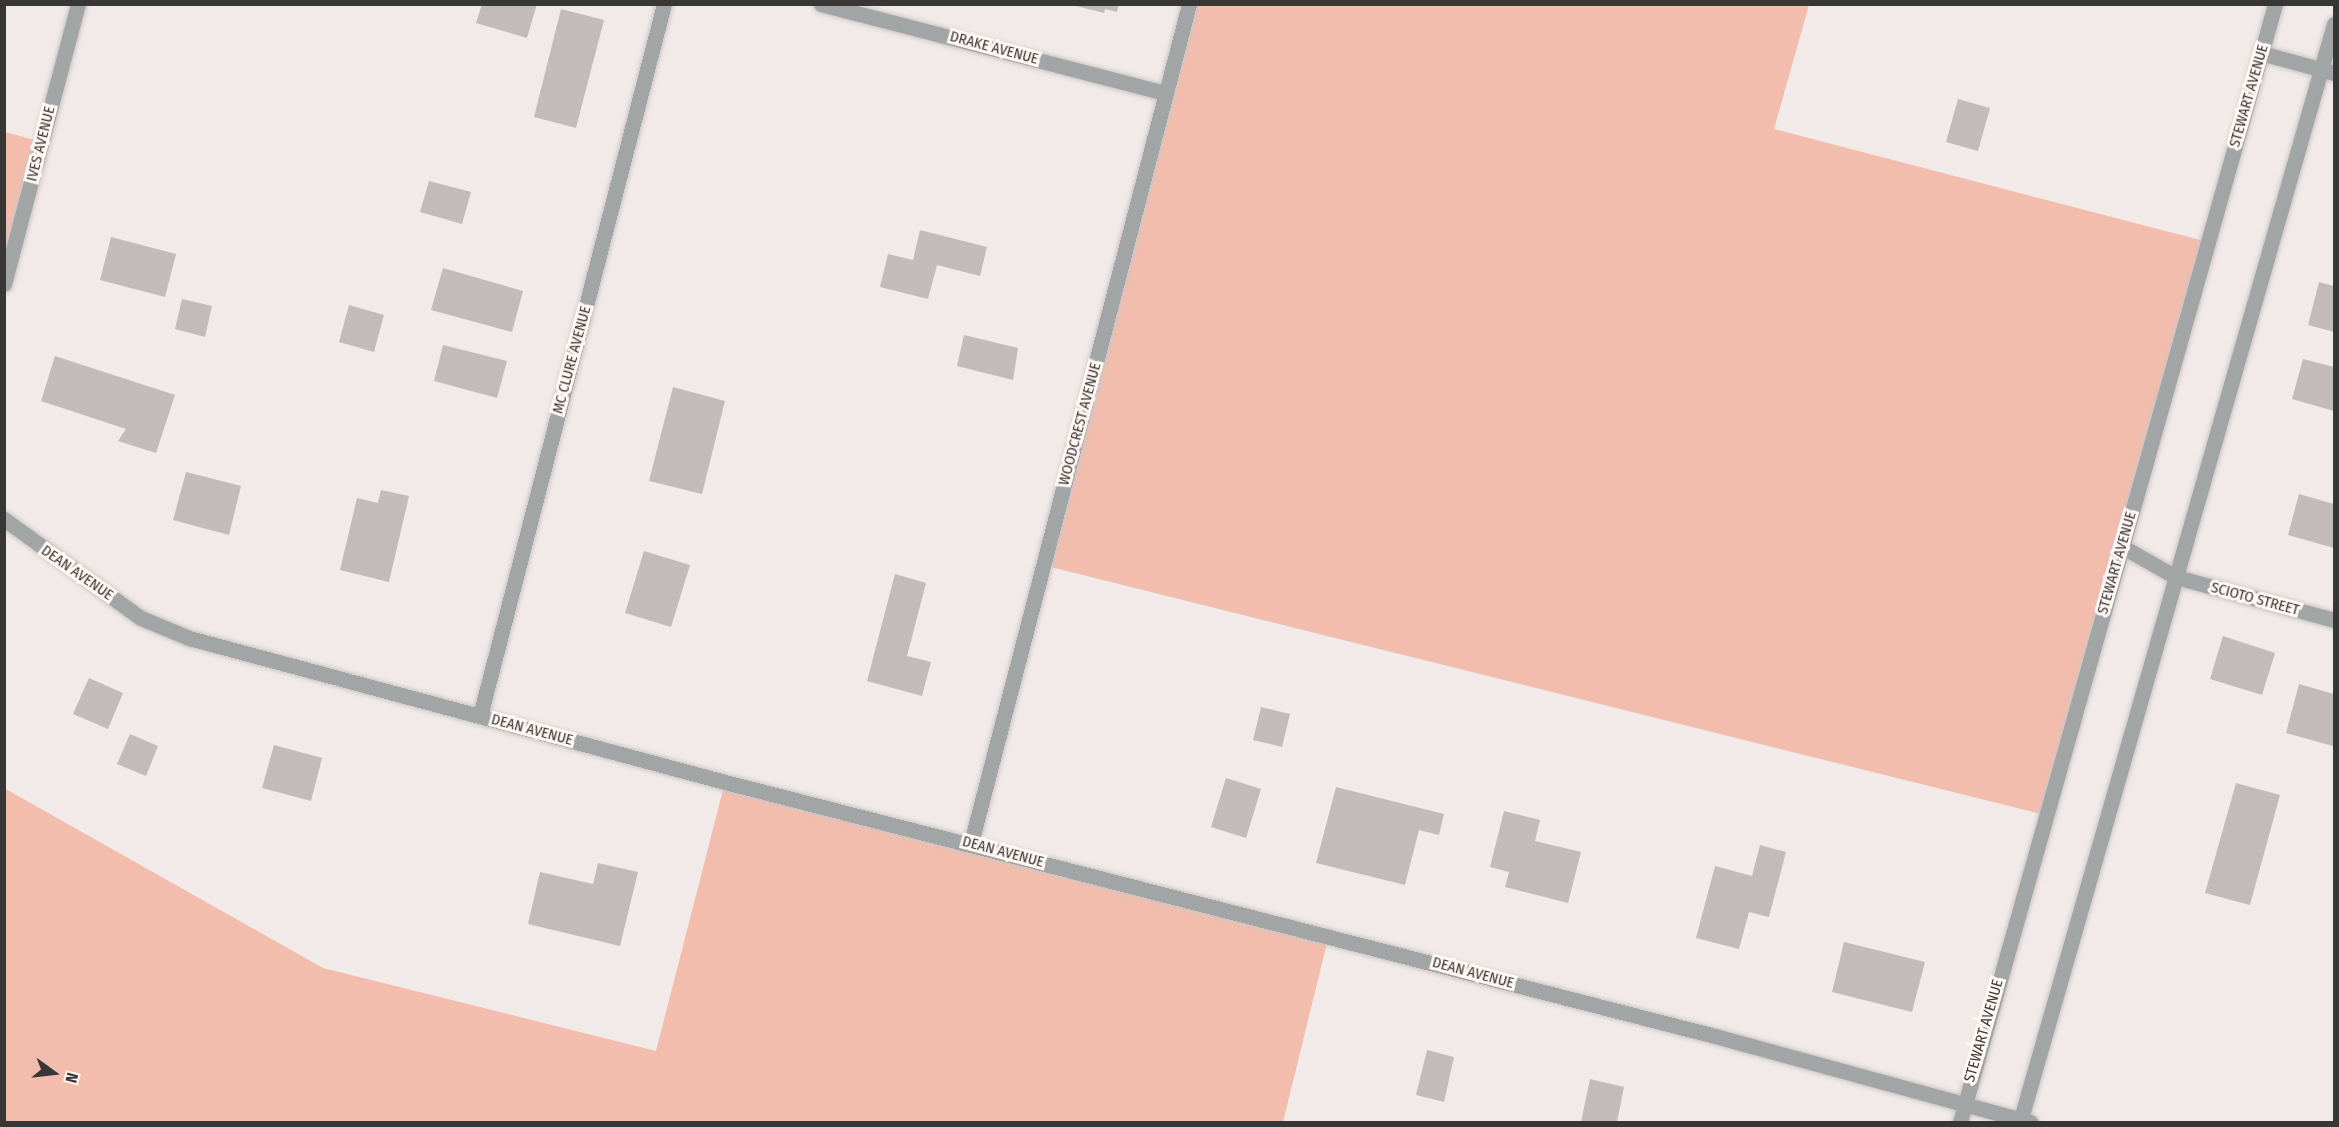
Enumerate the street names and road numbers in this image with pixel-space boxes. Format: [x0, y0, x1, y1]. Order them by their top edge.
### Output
street label: DRAKE AVENUE [948, 28, 1040, 68]
street label: STEWART AVENUE [2226, 43, 2272, 149]
street label: IVES AVENUE [23, 105, 59, 183]
street label: MC CLURE AVENUE [549, 304, 595, 416]
street label: WOODCREST AVENUE [1055, 361, 1105, 487]
street label: STEWART AVENUE [2094, 510, 2140, 616]
street label: DEAN AVENUE [38, 542, 116, 604]
street label: SCIOTO STREET [2209, 579, 2301, 619]
street label: DEAN AVENUE [489, 710, 575, 750]
street label: DEAN AVENUE [960, 832, 1046, 872]
street label: DEAN AVENUE [1430, 953, 1516, 993]
street label: STEWART AVENUE [1961, 978, 2007, 1084]

